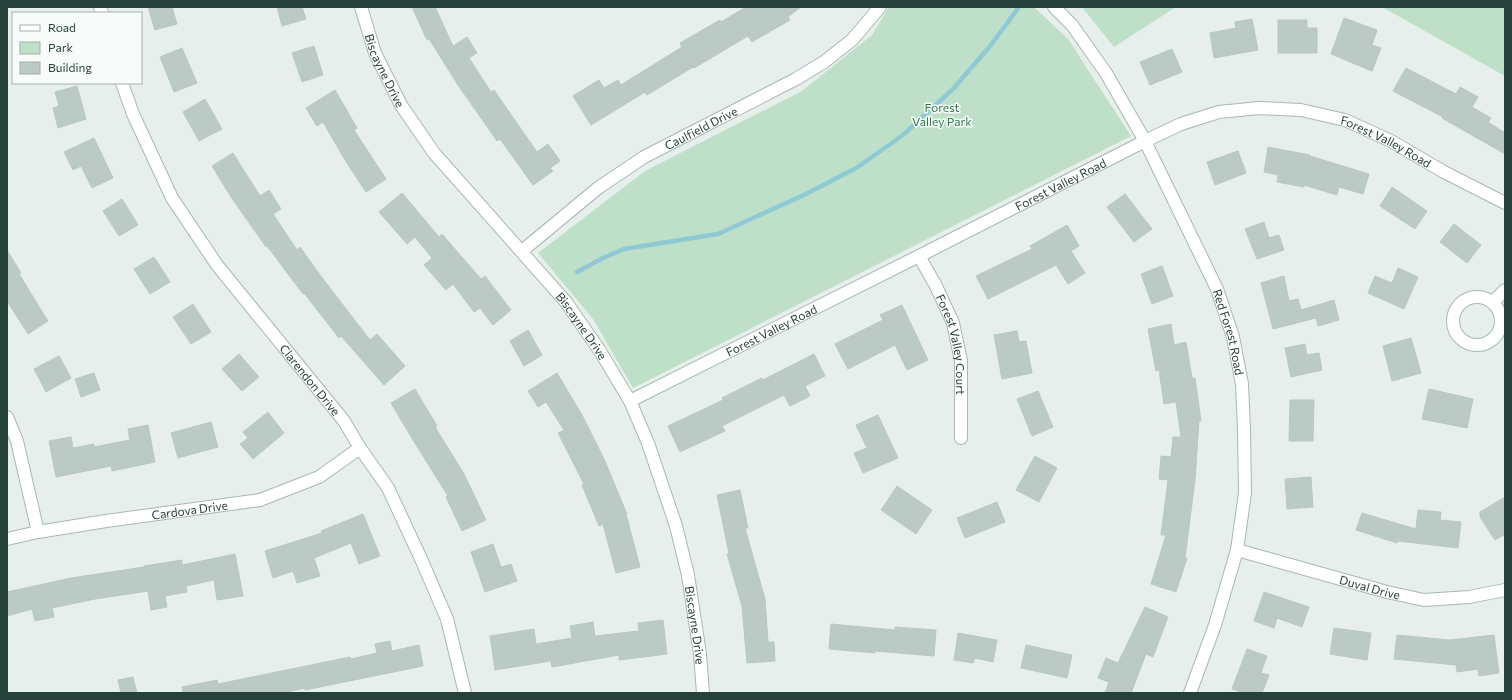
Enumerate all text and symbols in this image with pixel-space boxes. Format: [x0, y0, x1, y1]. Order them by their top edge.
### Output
legend [12, 12, 142, 84]
text: Road [48, 20, 76, 34]
street label: Biscayne Drive [363, 32, 408, 109]
text: Park [48, 40, 74, 54]
text: Building [48, 60, 92, 74]
park label: Forest Valley Park [912, 100, 972, 128]
street label: Caulfield Drive [662, 103, 739, 152]
street label: Forest Valley Road [1340, 112, 1434, 170]
street label: Forest Valley Road [1013, 155, 1108, 213]
street label: Red Forest Road [1210, 287, 1247, 376]
street label: Biscayne Drive [553, 289, 610, 362]
street label: Forest Valley Court [934, 292, 968, 395]
street label: Forest Valley Road [723, 301, 819, 359]
street label: Clarendon Drive [277, 341, 343, 418]
street label: Cardova Drive [151, 497, 229, 522]
street label: Duval Drive [1338, 572, 1402, 602]
street label: Biscayne Drive [683, 585, 708, 665]

